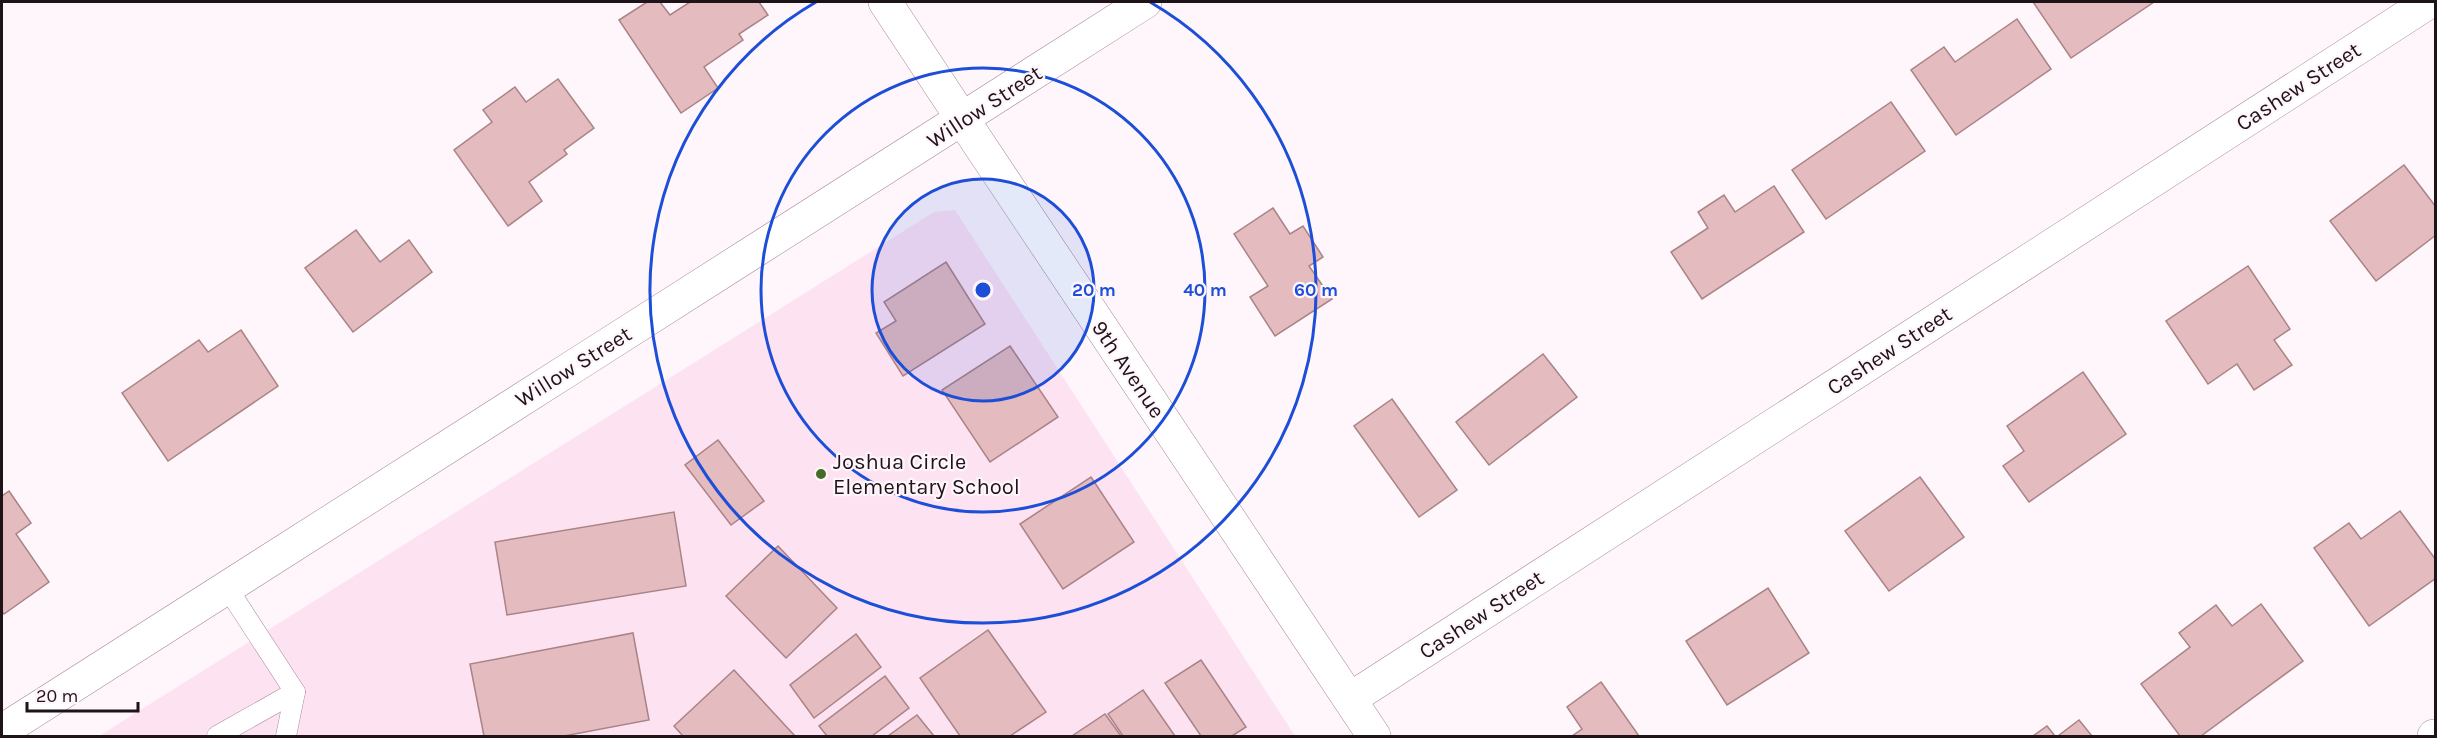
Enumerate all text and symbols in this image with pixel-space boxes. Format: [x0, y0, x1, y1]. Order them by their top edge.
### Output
street label: Cashew Street [2231, 37, 2366, 137]
street label: Willow Street [922, 60, 1047, 154]
text: 20 m [1072, 279, 1116, 301]
text: 40 m [1183, 279, 1227, 301]
text: 60 m [1294, 279, 1338, 301]
centre of rings [973, 280, 993, 300]
street label: Cashew Street [1822, 301, 1957, 401]
street label: 9th Avenue [1086, 316, 1170, 423]
street label: Willow Street [511, 321, 636, 413]
place label: Joshua Circle Elementary School [833, 449, 1020, 500]
marker: Joshua Circle Elementary School [814, 467, 828, 481]
street label: Cashew Street [1414, 565, 1549, 665]
scale bar [27, 675, 138, 713]
text: 20 m [36, 685, 78, 707]

